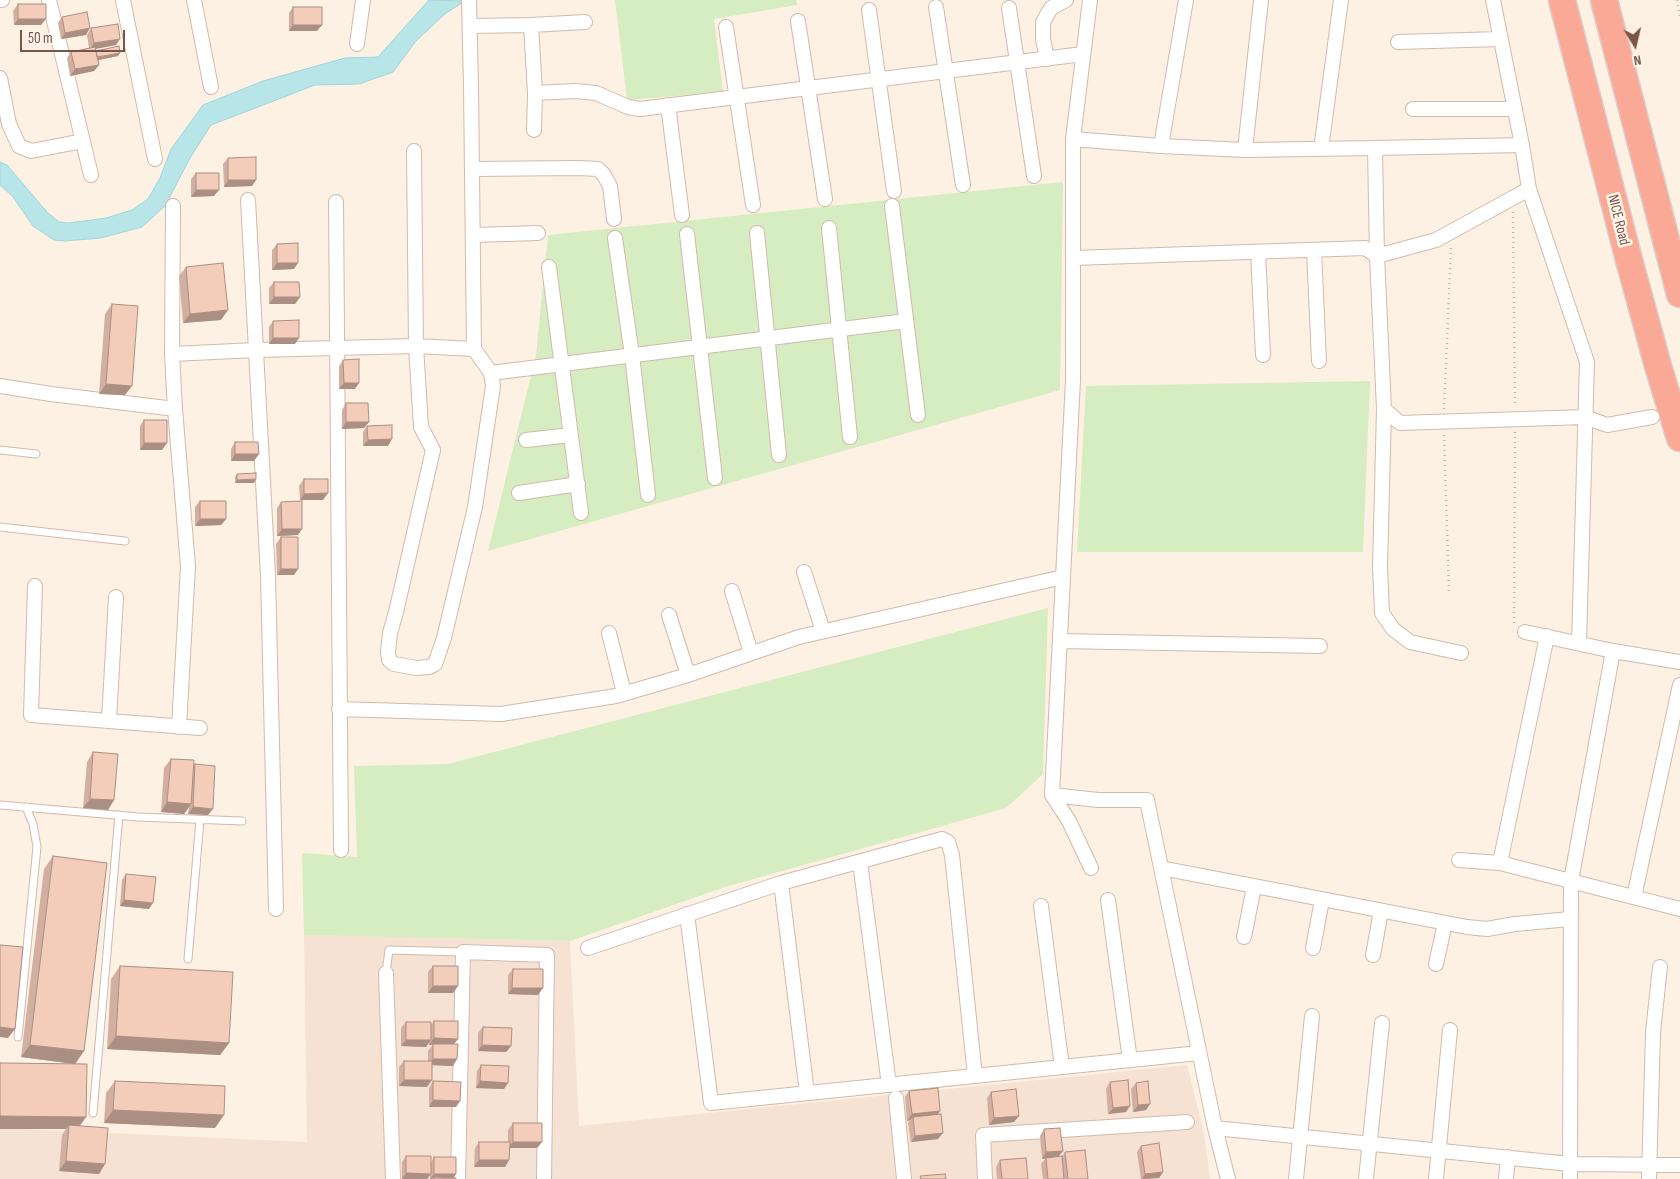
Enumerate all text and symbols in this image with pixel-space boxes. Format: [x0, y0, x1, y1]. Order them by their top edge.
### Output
scale bar [22, 20, 128, 52]
north arrow [1610, 20, 1660, 70]
text: 50 m [28, 29, 53, 48]
text: N [1632, 51, 1642, 69]
street label: NICE Road [1603, 193, 1633, 247]

